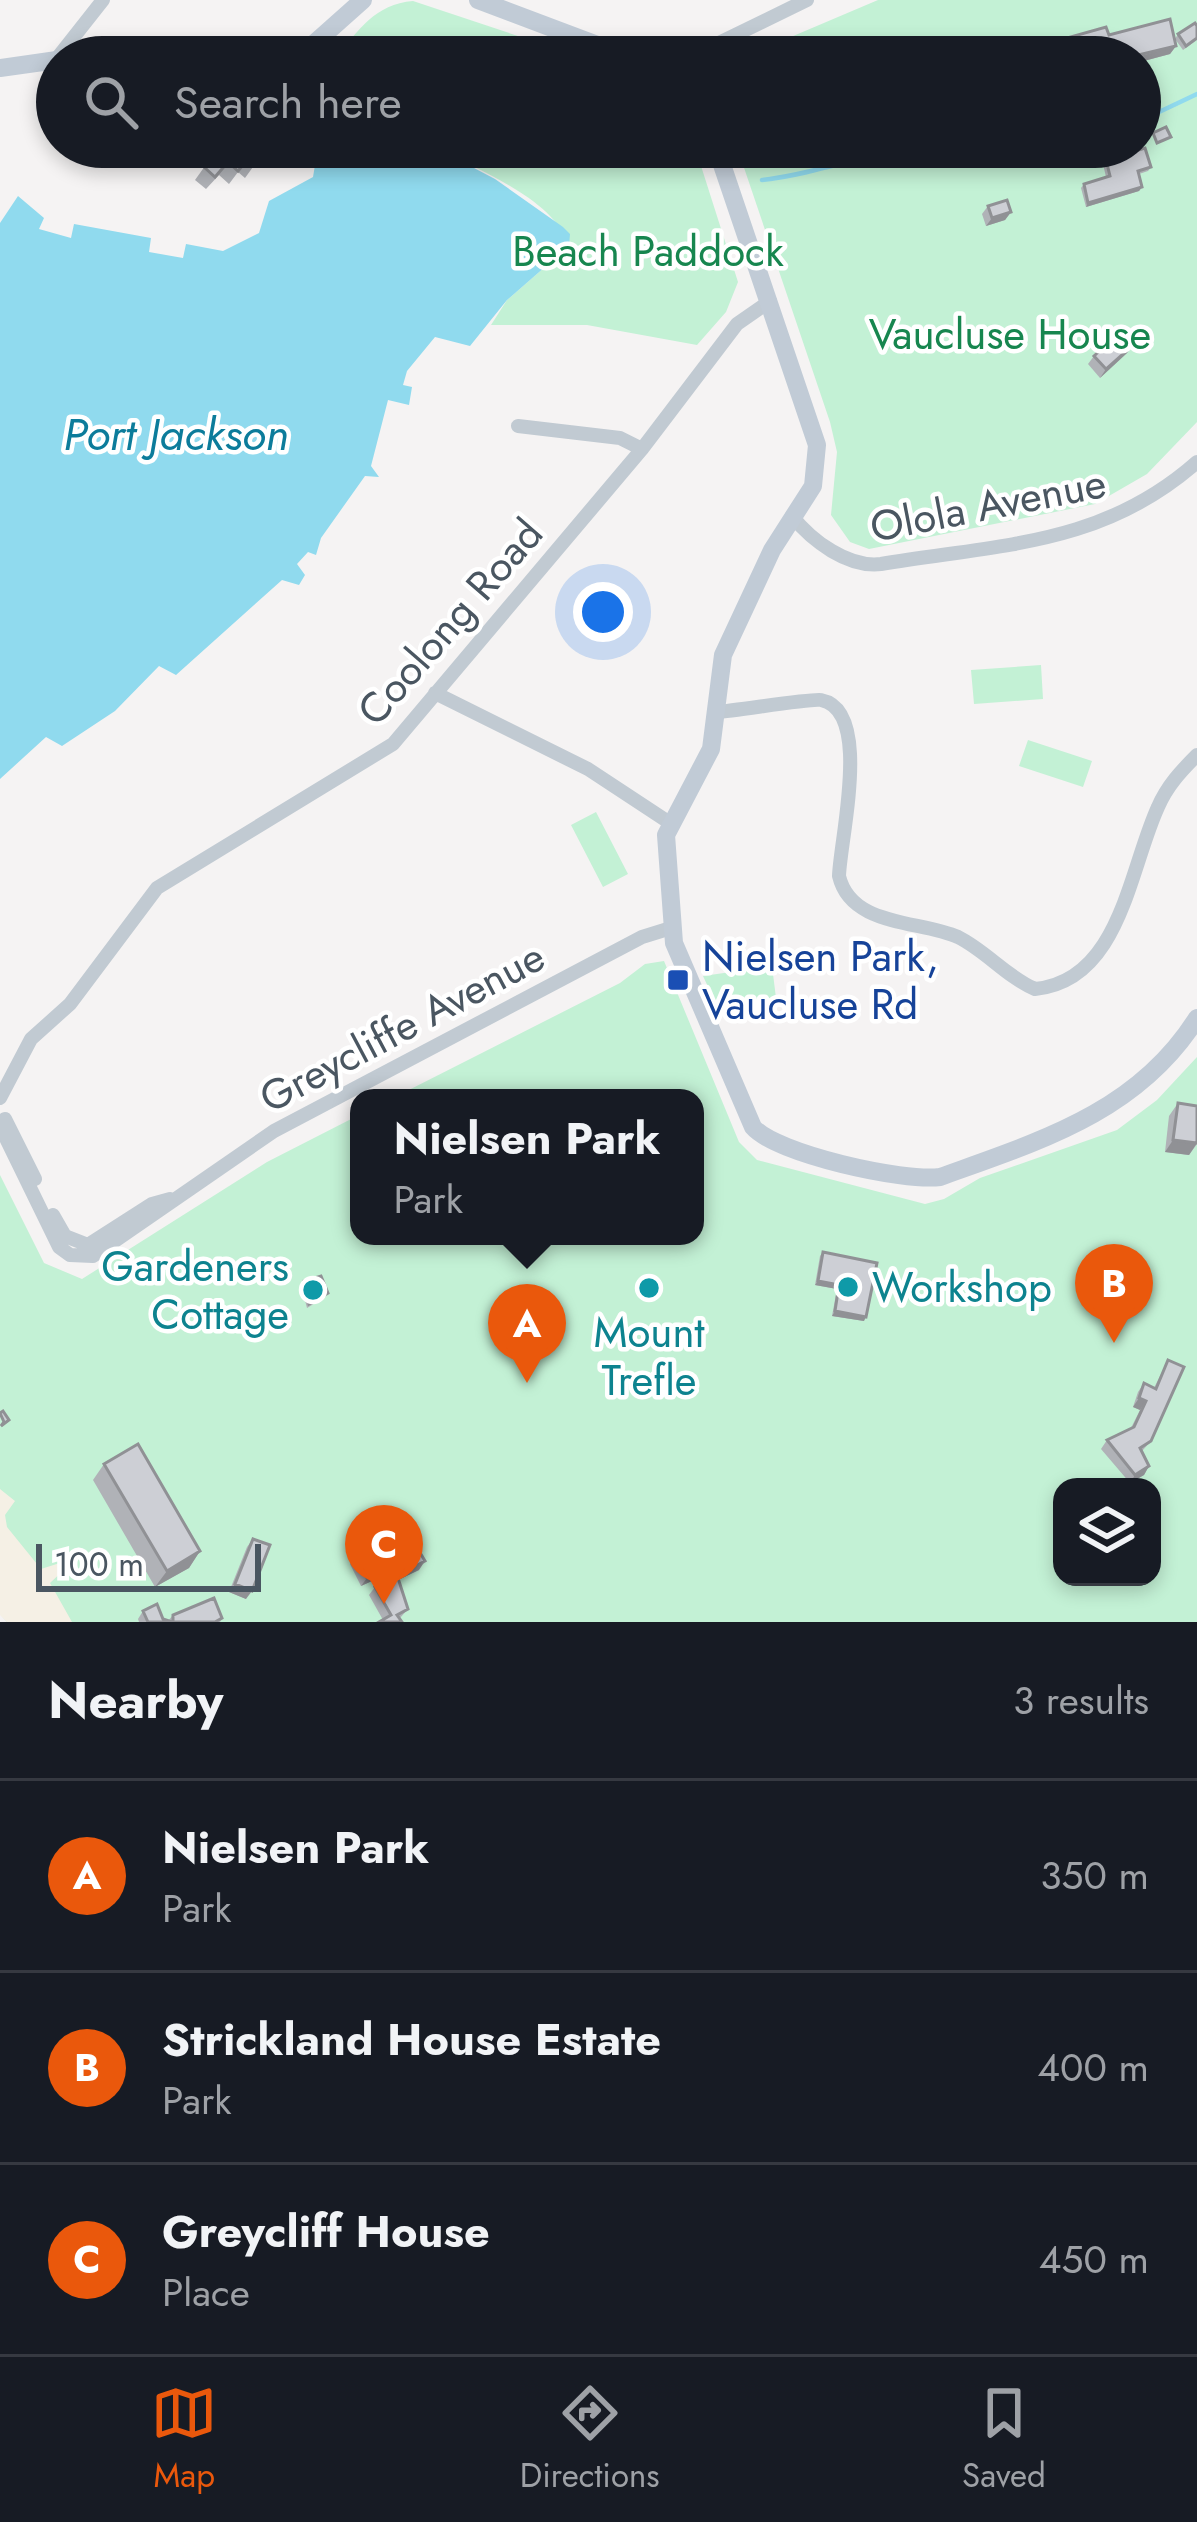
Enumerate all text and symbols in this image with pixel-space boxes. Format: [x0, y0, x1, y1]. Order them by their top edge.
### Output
search box [36, 36, 1161, 168]
icon: search [78, 69, 144, 135]
text: Search here [174, 70, 402, 135]
park label: Beach Paddock [512, 221, 784, 282]
park label: Vaucluse House [869, 304, 1151, 365]
water label: Port Jackson [63, 402, 289, 467]
street label: Olola Avenue [865, 452, 1111, 558]
street label: Coolong Road [343, 505, 557, 739]
your location [573, 582, 633, 642]
street label: Greycliffe Avenue [249, 926, 555, 1128]
place label: Nielsen Park, Vaucluse Rd [702, 926, 939, 1035]
marker: Nielsen Park, Vaucluse Rd [665, 967, 691, 993]
popup [350, 1089, 704, 1245]
text: Nielsen Park [393, 1106, 661, 1171]
text: Park [393, 1171, 463, 1228]
place label: Gardeners Cottage [101, 1236, 289, 1345]
pin: B [1075, 1244, 1153, 1343]
place label: Workshop [872, 1257, 1052, 1318]
marker: Workshop [835, 1274, 861, 1300]
marker: Mount Trefle [636, 1275, 662, 1301]
marker: Gardeners Cottage [300, 1277, 326, 1303]
pin: A [488, 1284, 566, 1383]
place label: Mount Trefle [593, 1302, 705, 1411]
map controls [1053, 1478, 1161, 1586]
button: layers [1053, 1478, 1161, 1586]
pin: C [345, 1505, 423, 1604]
scale bar [36, 1538, 261, 1591]
text: 100 m [54, 1541, 144, 1588]
text: Nearby [48, 1663, 223, 1737]
text: 3 results [1013, 1672, 1149, 1729]
text: Nielsen Park [162, 1815, 429, 1880]
text: A [73, 1847, 101, 1904]
text: 350 m [1040, 1847, 1149, 1904]
text: Park [162, 1880, 232, 1937]
text: Strickland House Estate [162, 2007, 661, 2072]
text: B [74, 2039, 100, 2096]
text: 400 m [1037, 2039, 1149, 2096]
text: Park [162, 2072, 232, 2129]
text: Greycliff House [162, 2199, 490, 2264]
text: C [73, 2231, 101, 2288]
text: 450 m [1039, 2231, 1149, 2288]
text: Place [162, 2264, 250, 2321]
tab: Map [151, 2380, 217, 2499]
tab: Directions [520, 2380, 660, 2499]
tab: Saved [962, 2380, 1046, 2499]

